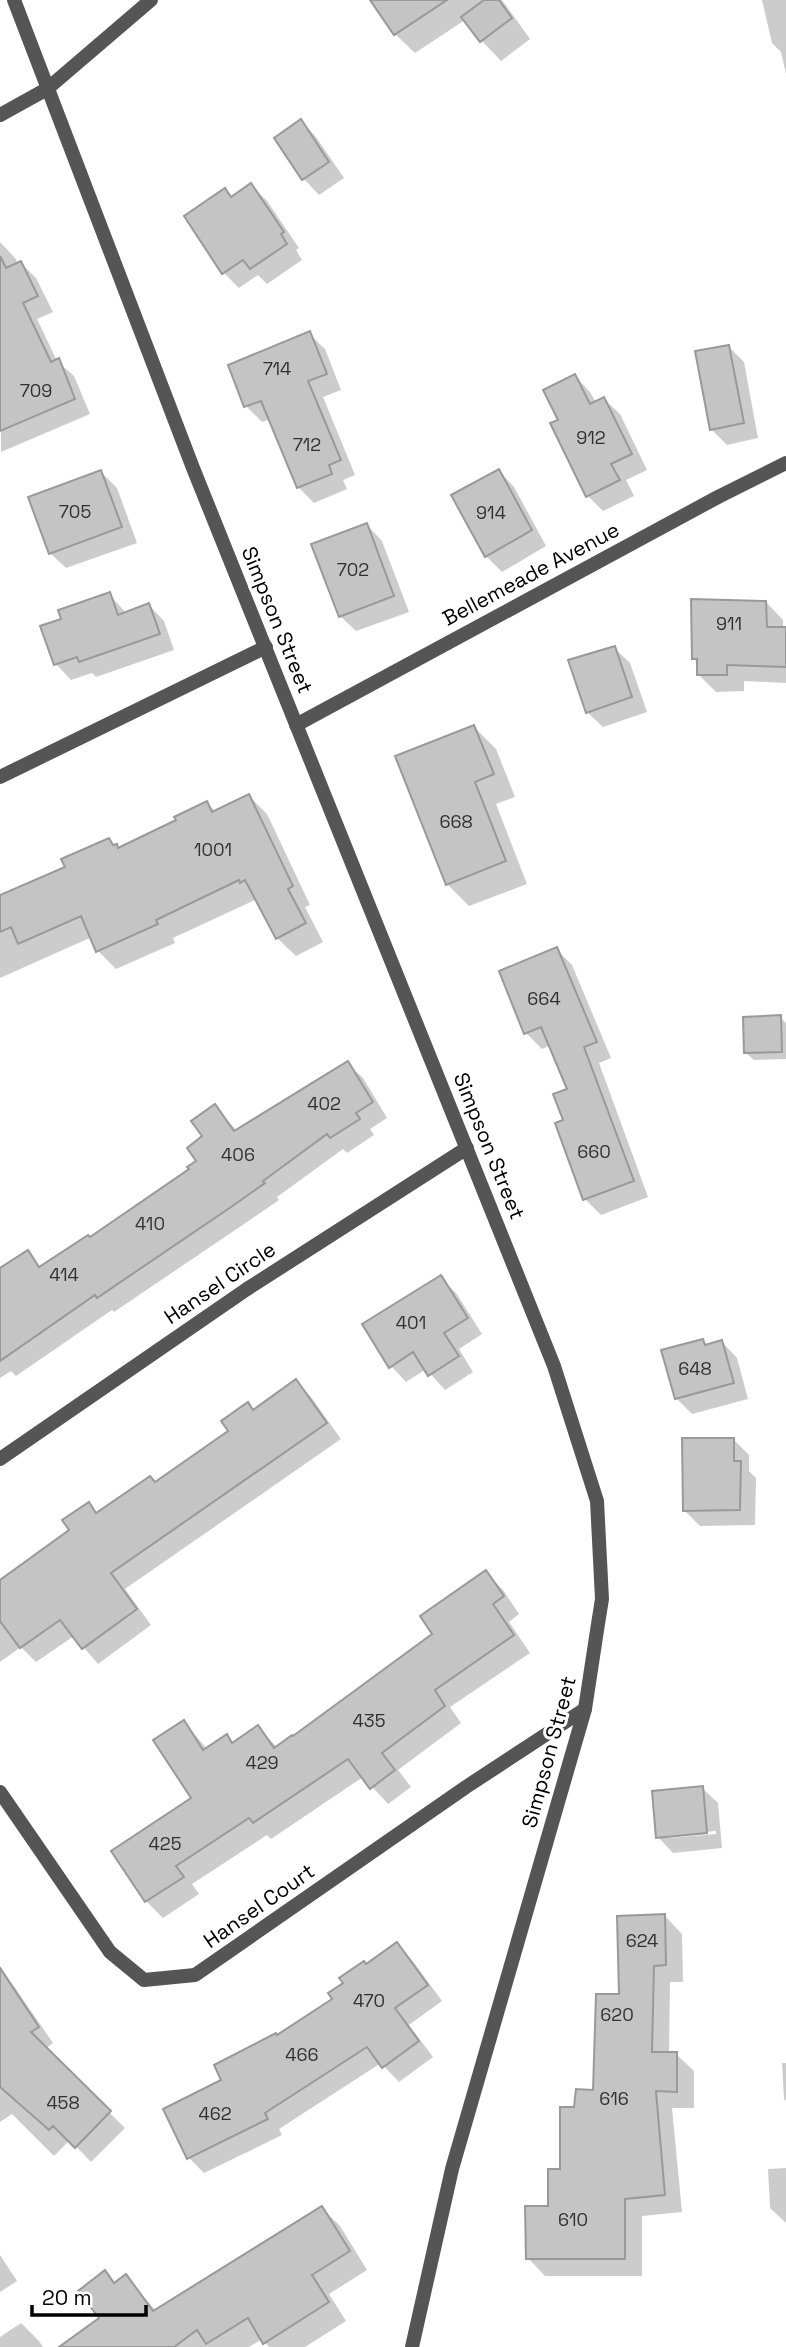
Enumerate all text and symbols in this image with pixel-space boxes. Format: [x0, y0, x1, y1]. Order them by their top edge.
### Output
house number: 714 [263, 357, 291, 380]
house number: 709 [20, 379, 52, 402]
house number: 912 [576, 426, 606, 449]
house number: 712 [293, 433, 321, 456]
house number: 705 [59, 500, 91, 523]
house number: 914 [476, 501, 506, 524]
street label: Bellemeade Avenue [438, 515, 624, 632]
street label: Simpson Street [236, 542, 319, 697]
house number: 702 [337, 558, 369, 581]
house number: 911 [716, 612, 742, 635]
house number: 668 [439, 810, 473, 833]
house number: 1001 [194, 838, 232, 861]
house number: 664 [527, 987, 561, 1010]
street label: Simpson Street [448, 1068, 531, 1223]
house number: 402 [307, 1092, 341, 1115]
house number: 660 [577, 1140, 611, 1163]
house number: 406 [221, 1143, 255, 1166]
house number: 410 [135, 1212, 165, 1235]
street label: Hansel Circle [159, 1235, 281, 1330]
house number: 414 [49, 1263, 79, 1286]
house number: 401 [396, 1311, 426, 1334]
house number: 648 [678, 1357, 712, 1380]
street label: Simpson Street [515, 1673, 582, 1831]
house number: 435 [353, 1709, 385, 1732]
house number: 429 [245, 1751, 279, 1774]
house number: 425 [149, 1832, 181, 1855]
street label: Hansel Court [198, 1857, 320, 1954]
house number: 624 [626, 1929, 658, 1952]
house number: 470 [353, 1989, 385, 2012]
house number: 620 [600, 2003, 634, 2026]
house number: 466 [285, 2043, 319, 2066]
house number: 616 [599, 2087, 629, 2110]
house number: 458 [46, 2091, 80, 2114]
house number: 462 [198, 2102, 232, 2125]
house number: 610 [558, 2208, 588, 2231]
scale bar [32, 2274, 145, 2318]
text: 20 m [42, 2284, 92, 2311]

